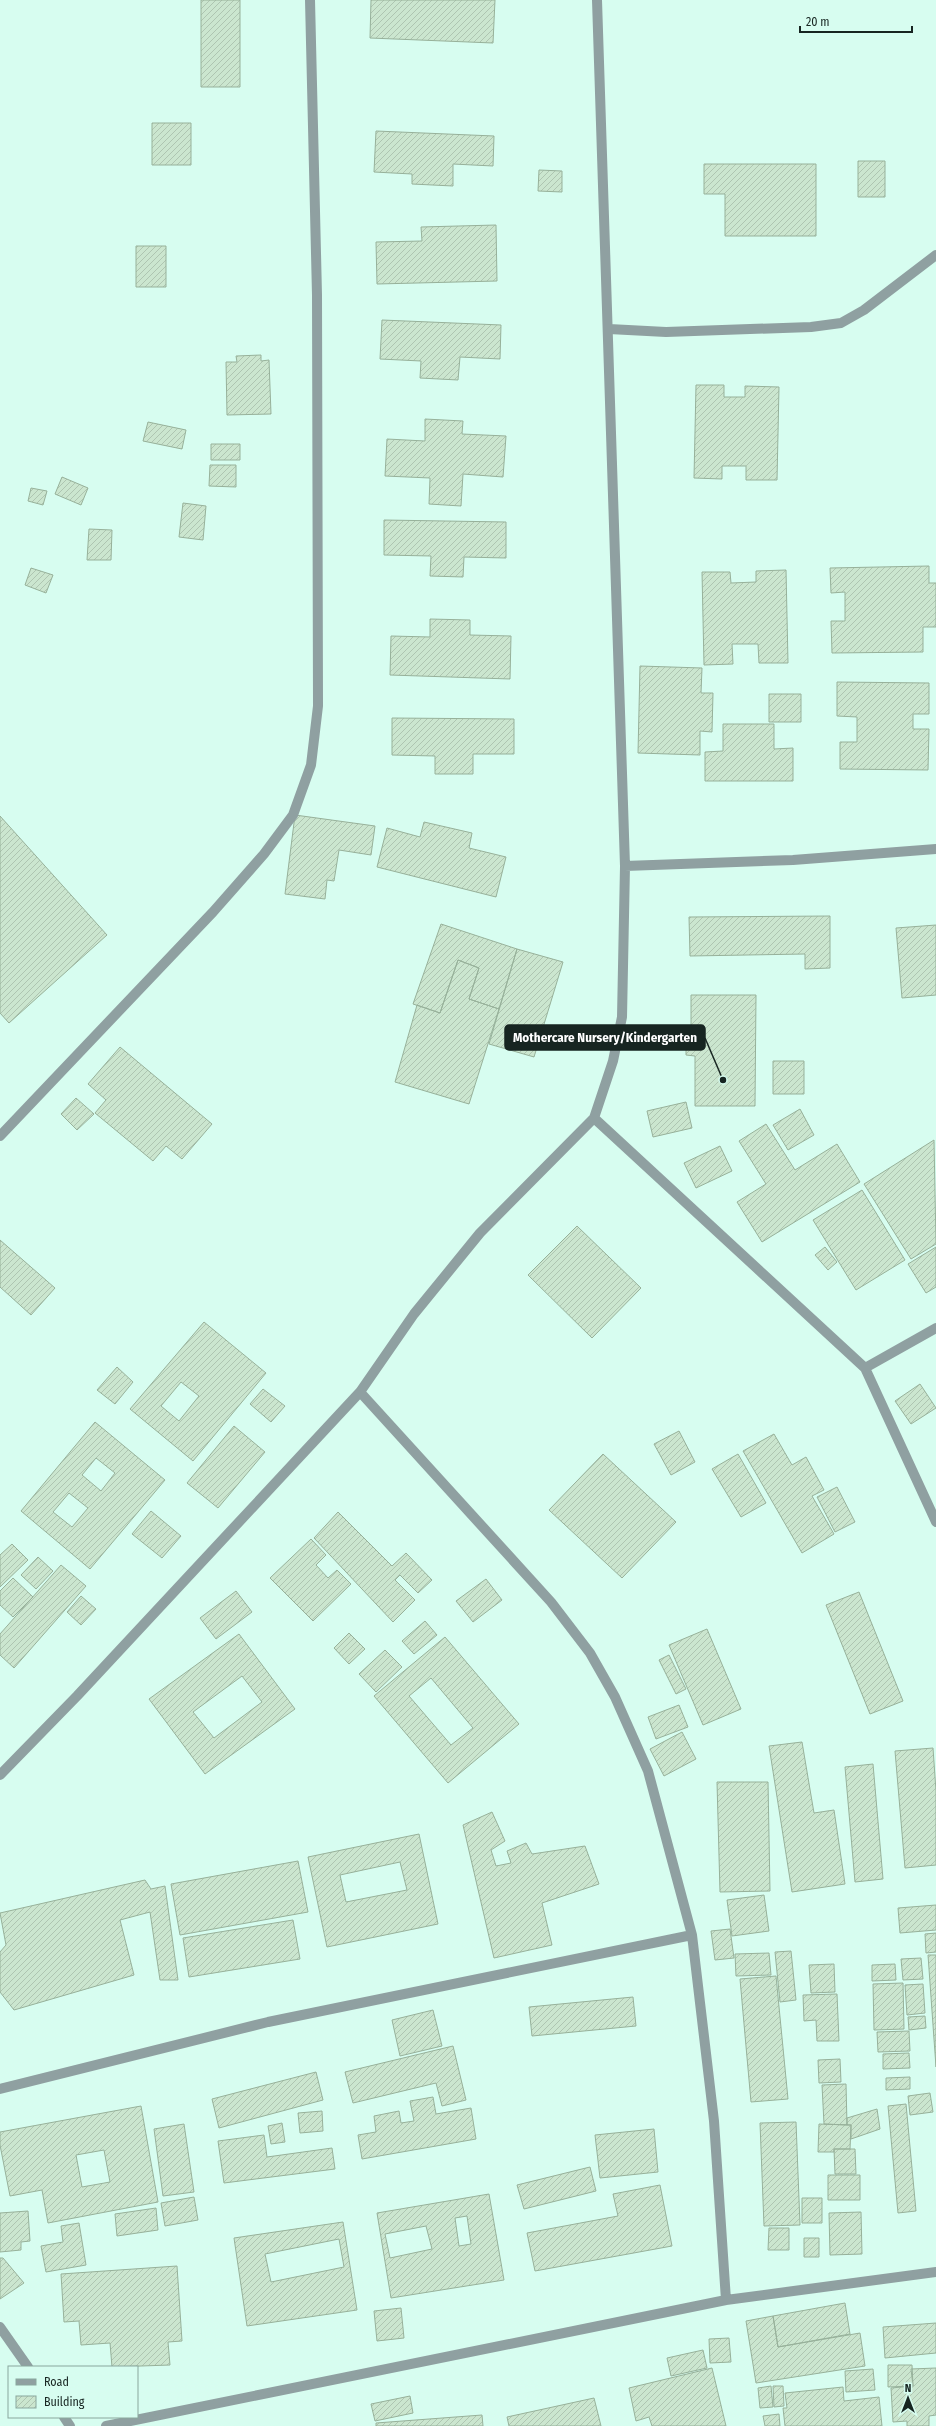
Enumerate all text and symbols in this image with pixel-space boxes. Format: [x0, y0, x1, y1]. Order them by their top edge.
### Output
scale bar [800, 8, 912, 34]
text: 20 m [806, 15, 830, 29]
callout: Mothercare Nursery/Kindergarten [505, 1025, 705, 1050]
text: Mothercare Nursery/Kindergarten [513, 1030, 697, 1045]
legend [8, 2366, 138, 2418]
text: Road [44, 2375, 69, 2389]
north arrow [888, 2378, 928, 2418]
text: N [905, 2382, 911, 2395]
text: Building [44, 2395, 85, 2409]

